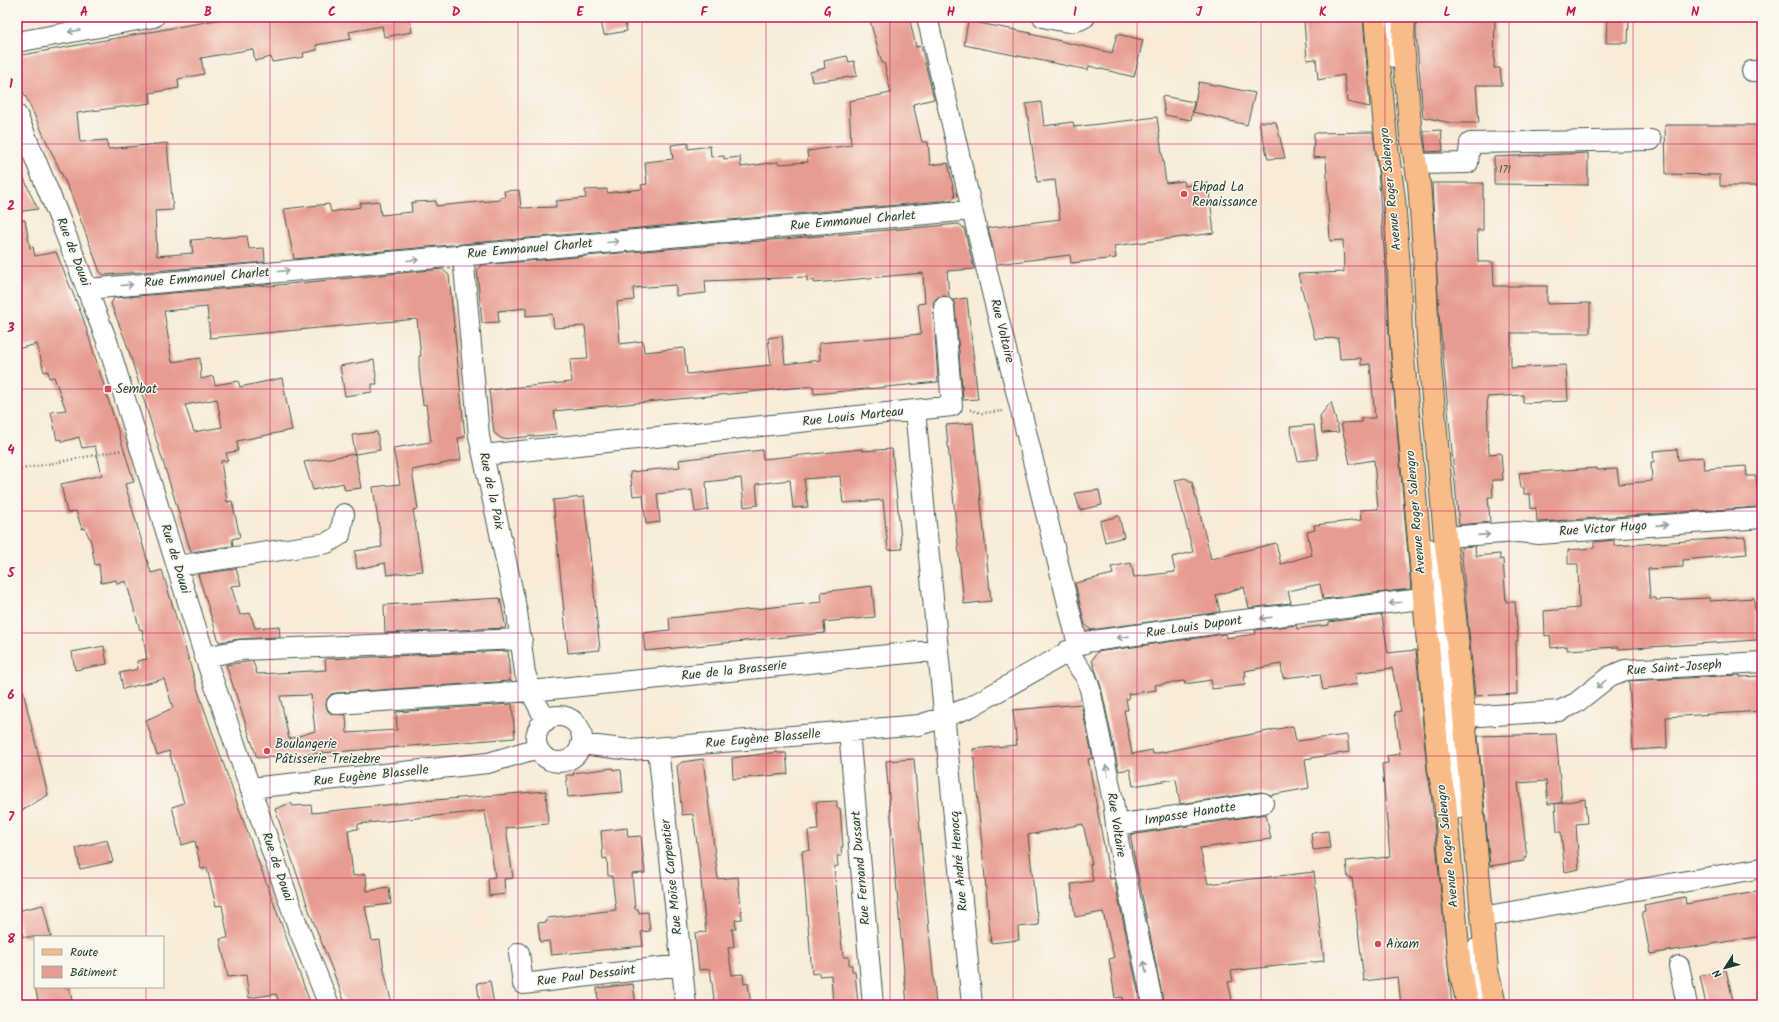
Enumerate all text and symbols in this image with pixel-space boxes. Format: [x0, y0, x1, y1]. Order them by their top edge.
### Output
text: A [80, 2, 88, 23]
text: B [204, 2, 212, 23]
text: C [328, 2, 336, 23]
text: D [452, 2, 461, 23]
text: E [576, 2, 584, 23]
text: F [700, 2, 708, 23]
text: G [824, 2, 832, 23]
text: H [947, 2, 956, 23]
text: I [1073, 2, 1077, 23]
text: J [1196, 2, 1203, 23]
text: K [1319, 2, 1327, 23]
text: L [1443, 2, 1451, 23]
text: M [1566, 2, 1576, 23]
text: N [1691, 2, 1700, 23]
one-way arrow [68, 28, 81, 36]
text: 1 [9, 74, 13, 95]
street label: Avenue Roger Salengro [1374, 126, 1408, 252]
house number: 171 [1499, 161, 1511, 179]
place label: Ehpad La Renaissance [1192, 177, 1257, 213]
marker: Ehpad La Renaissance [1179, 189, 1189, 199]
text: 2 [7, 196, 15, 217]
street label: Rue Emmanuel Charlet [789, 205, 918, 237]
street label: Rue de Douai [50, 215, 96, 290]
street label: Rue Emmanuel Charlet [466, 233, 595, 265]
one-way arrow [606, 239, 619, 246]
one-way arrow [406, 256, 419, 263]
street label: Rue Emmanuel Charlet [143, 262, 272, 294]
one-way arrow [277, 268, 290, 275]
one-way arrow [120, 282, 133, 289]
street label: Rue Voltaire [984, 297, 1020, 365]
text: 3 [6, 318, 15, 339]
place label: Sembat [116, 379, 158, 400]
marker: Sembat [103, 384, 113, 394]
street label: Rue Louis Marteau [801, 401, 905, 433]
text: 4 [7, 440, 15, 461]
street label: Avenue Roger Salengro [1400, 449, 1432, 575]
street label: Rue de la Paix [473, 450, 510, 532]
street label: Rue Victor Hugo [1558, 515, 1648, 543]
street label: Rue de Douai [154, 521, 196, 597]
one-way arrow [1655, 522, 1668, 529]
one-way arrow [1477, 531, 1490, 538]
text: 5 [7, 563, 16, 584]
one-way arrow [1389, 599, 1402, 606]
street label: Rue Louis Dupont [1145, 610, 1244, 644]
one-way arrow [1259, 614, 1272, 621]
one-way arrow [1117, 633, 1130, 640]
street label: Rue Saint-Joseph [1626, 654, 1722, 682]
street label: Rue de la Brasserie [680, 655, 788, 687]
one-way arrow [1596, 679, 1607, 688]
text: 6 [7, 685, 15, 706]
street label: Rue Eugène Blasselle [705, 724, 822, 754]
place label: Boulangerie Pâtisserie Treizebre [275, 734, 381, 770]
marker: Boulangerie Pâtisserie Treizebre [262, 746, 272, 756]
street label: Rue Eugène Blasselle [313, 760, 430, 792]
one-way arrow [1102, 764, 1110, 777]
street label: Avenue Roger Salengro [1431, 783, 1465, 909]
street label: Rue Voltaire [1101, 791, 1131, 859]
street label: Impasse Hanotte [1143, 796, 1237, 832]
text: 7 [8, 807, 15, 828]
street label: Rue Fernand Dussart [845, 809, 876, 926]
street label: Rue André Henocq [944, 810, 974, 912]
street label: Rue Moïse Carpentier [655, 817, 689, 936]
street label: Rue de Douai [255, 829, 299, 905]
text: 8 [7, 929, 15, 950]
place label: Aixam [1386, 934, 1419, 955]
legend [34, 936, 164, 988]
marker: Aixam [1373, 939, 1383, 949]
text: Route [70, 943, 99, 962]
north arrow [1705, 948, 1745, 988]
street label: Rue Paul Dessaint [535, 959, 637, 992]
one-way arrow [1140, 961, 1148, 974]
text: Bâtiment [70, 963, 117, 982]
text: N [1708, 965, 1727, 981]

